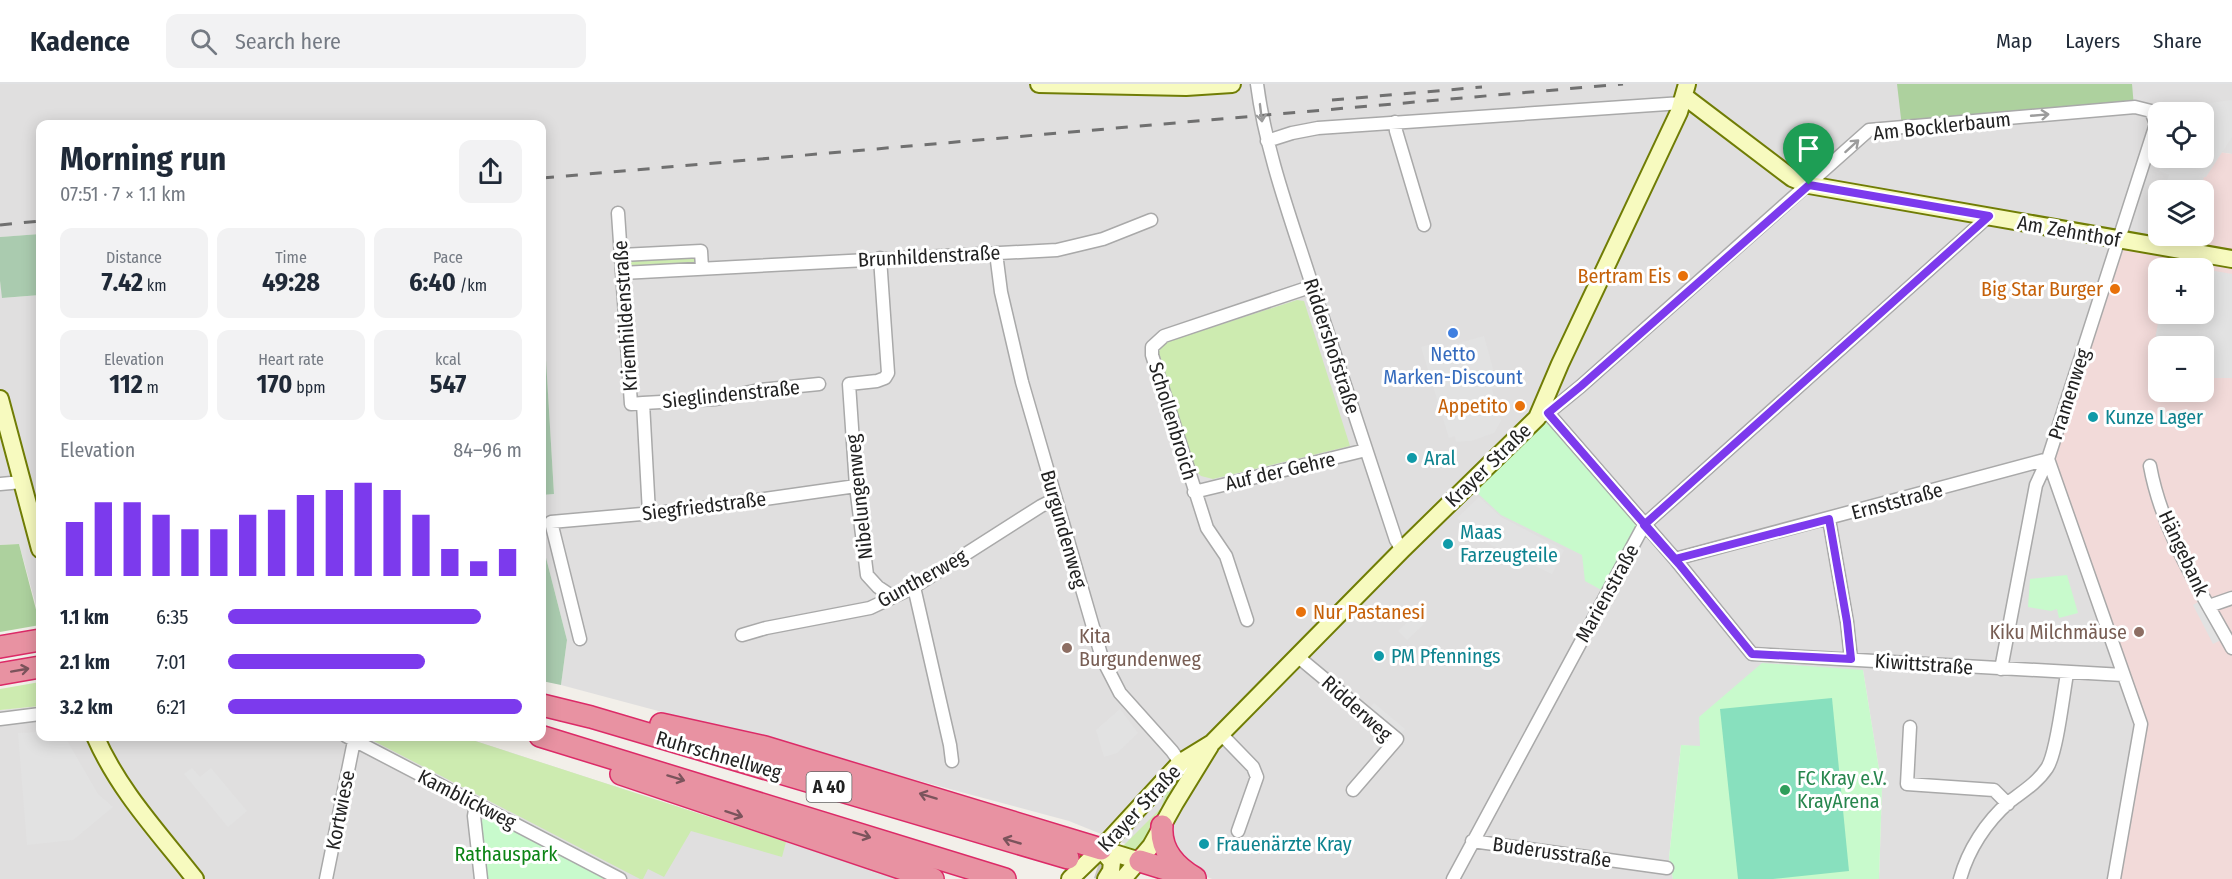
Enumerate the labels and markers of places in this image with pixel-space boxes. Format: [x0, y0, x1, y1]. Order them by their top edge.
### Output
pin [1783, 123, 1834, 185]
place label: Bertram Eis [1577, 264, 1671, 288]
marker: Bertram Eis [1676, 269, 1690, 283]
place label: Big Star Burger [1981, 277, 2103, 301]
marker: Big Star Burger [2108, 282, 2122, 296]
marker: Netto Marken-Discount [1446, 326, 1460, 340]
place label: Netto Marken-Discount [1383, 342, 1523, 389]
place label: Appetito [1438, 394, 1508, 418]
marker: Appetito [1513, 399, 1527, 413]
place label: Kunze Lager [2105, 405, 2203, 429]
marker: Kunze Lager [2086, 410, 2100, 424]
place label: Aral [1424, 446, 1456, 470]
marker: Aral [1405, 451, 1419, 465]
place label: Maas Farzeugteile [1460, 520, 1558, 567]
marker: Maas Farzeugteile [1441, 537, 1455, 551]
place label: Nur Pastanesi [1313, 600, 1425, 624]
marker: Nur Pastanesi [1294, 605, 1308, 619]
place label: Kiku Milchmäuse [1989, 620, 2127, 644]
place label: Kita Burgundenweg [1079, 624, 1201, 671]
marker: Kiku Milchmäuse [2132, 625, 2146, 639]
marker: Kita Burgundenweg [1060, 641, 1074, 655]
place label: PM Pfennings [1391, 644, 1500, 668]
marker: PM Pfennings [1372, 649, 1386, 663]
place label: FC Kray e.V. KrayArena [1797, 766, 1887, 813]
marker: FC Kray e.V. KrayArena [1778, 783, 1792, 797]
place label: Frauenärzte Kray [1216, 832, 1352, 856]
marker: Frauenärzte Kray [1197, 837, 1211, 851]

